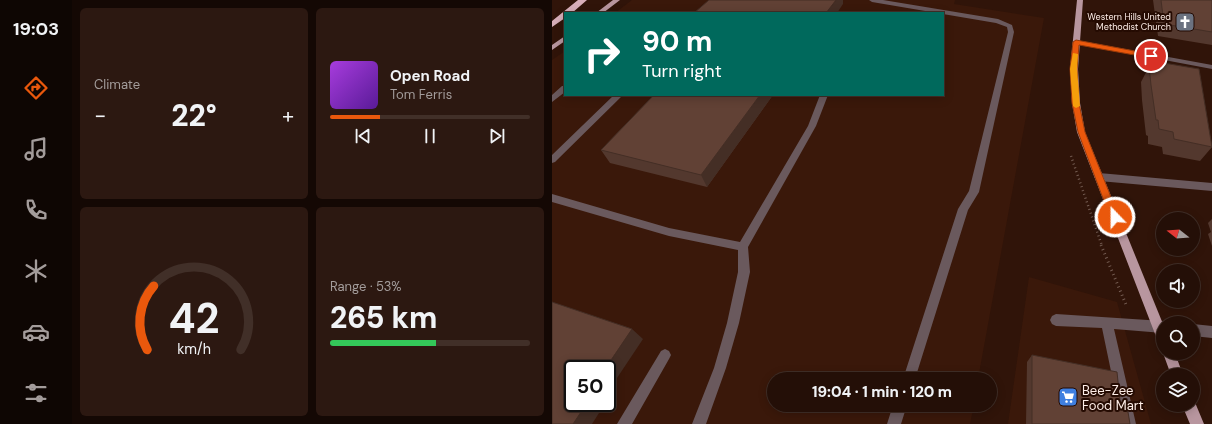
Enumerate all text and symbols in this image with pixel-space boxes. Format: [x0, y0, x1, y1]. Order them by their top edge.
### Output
place label: Western Hills United Methodist Church [1087, 11, 1171, 33]
church icon: Western Hills United Methodist Church [1174, 11, 1196, 33]
text: 19:03 [13, 17, 59, 41]
text: 90 m [642, 23, 712, 60]
icon: right [576, 28, 628, 80]
pin [1134, 39, 1168, 73]
icon: arrive [1140, 45, 1162, 67]
text: Turn right [642, 59, 722, 83]
text: Open Road [390, 66, 470, 86]
icon: directions [22, 74, 50, 102]
text: Climate [94, 76, 140, 93]
text: Tom Ferris [390, 86, 452, 103]
text: 22° [171, 96, 217, 135]
text: − [94, 101, 106, 130]
text: + [282, 101, 294, 130]
icon: previous [352, 125, 374, 147]
icon: pause [419, 125, 441, 147]
icon: next [486, 125, 508, 147]
icon: music [22, 135, 50, 163]
icon: phone [22, 196, 50, 224]
position arrow [1094, 196, 1136, 238]
north arrow [1156, 212, 1200, 256]
map controls [1156, 212, 1200, 412]
icon: climate [22, 257, 50, 285]
button: sound [1156, 264, 1200, 308]
text: Range · 53% [330, 278, 402, 295]
text: 42 [168, 291, 220, 345]
text: 265 km [330, 298, 437, 337]
button: search [1156, 316, 1200, 360]
icon: car [22, 318, 50, 346]
text: km/h [177, 339, 211, 357]
speed limit sign: 50 [564, 360, 616, 412]
button: layers [1156, 368, 1200, 412]
icon: filters [22, 379, 50, 407]
text: 19:04 · 1 min · 120 m [812, 382, 952, 402]
place label: Bee-Zee Food Mart [1082, 382, 1144, 414]
supermarket icon: Bee-Zee Food Mart [1057, 386, 1079, 408]

